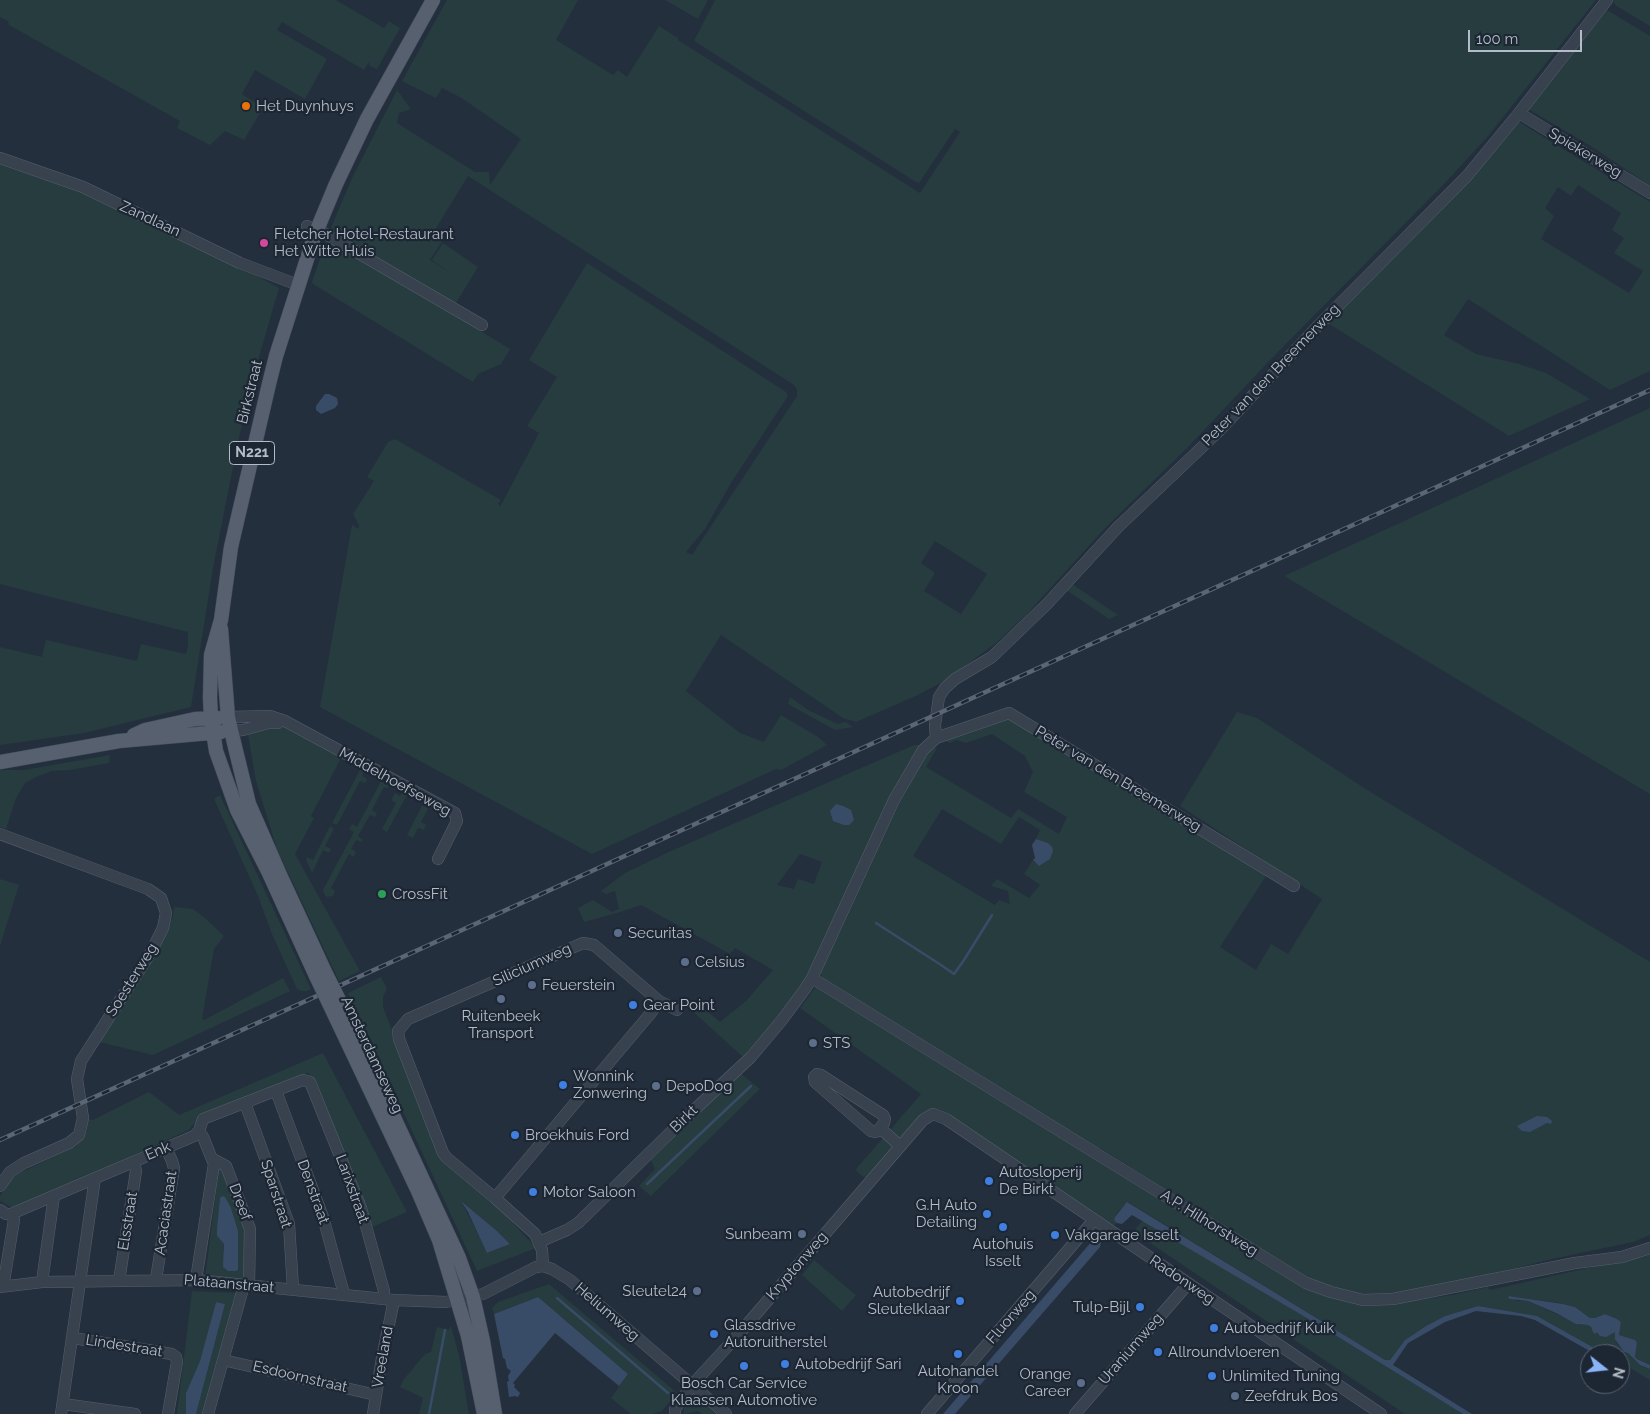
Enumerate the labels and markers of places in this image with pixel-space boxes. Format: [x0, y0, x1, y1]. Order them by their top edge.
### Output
place label: Het Duynhuys [256, 97, 354, 115]
marker: Het Duynhuys [240, 100, 252, 112]
place label: Fletcher Hotel-Restaurant Het Witte Huis [274, 225, 454, 260]
marker: Fletcher Hotel-Restaurant Het Witte Huis [258, 237, 270, 249]
place label: CrossFit [392, 885, 448, 903]
marker: CrossFit [376, 888, 388, 900]
place label: Securitas [628, 924, 692, 942]
marker: Securitas [612, 927, 624, 939]
place label: Celsius [695, 953, 745, 971]
marker: Celsius [679, 956, 691, 968]
place label: Feuerstein [542, 976, 615, 994]
marker: Feuerstein [526, 979, 538, 991]
marker: Ruitenbeek Transport [495, 993, 507, 1005]
place label: Gear Point [643, 996, 715, 1014]
marker: Gear Point [627, 999, 639, 1011]
place label: Ruitenbeek Transport [461, 1007, 541, 1042]
place label: STS [823, 1034, 850, 1052]
marker: STS [807, 1037, 819, 1049]
place label: Wonnink Zonwering [573, 1067, 647, 1102]
place label: DepoDog [666, 1077, 733, 1095]
marker: Wonnink Zonwering [557, 1079, 569, 1091]
marker: DepoDog [650, 1080, 662, 1092]
place label: Broekhuis Ford [525, 1126, 629, 1144]
marker: Broekhuis Ford [509, 1129, 521, 1141]
place label: Autosloperij De Birkt [999, 1163, 1082, 1198]
marker: Autosloperij De Birkt [983, 1175, 995, 1187]
place label: Motor Saloon [543, 1183, 636, 1201]
marker: Motor Saloon [527, 1186, 539, 1198]
place label: G.H Auto Detailing [916, 1196, 977, 1231]
marker: G.H Auto Detailing [981, 1208, 993, 1220]
marker: Autohuis Isselt [997, 1221, 1009, 1233]
place label: Sunbeam [725, 1225, 792, 1243]
place label: Vakgarage Isselt [1065, 1226, 1179, 1244]
marker: Sunbeam [796, 1228, 808, 1240]
marker: Vakgarage Isselt [1049, 1229, 1061, 1241]
place label: Autohuis Isselt [973, 1235, 1033, 1270]
place label: Sleutel24 [622, 1282, 687, 1300]
place label: Autobedrijf Sleutelklaar [868, 1283, 950, 1318]
marker: Sleutel24 [691, 1285, 703, 1297]
marker: Autobedrijf Sleutelklaar [954, 1295, 966, 1307]
place label: Tulp-Bijl [1073, 1298, 1130, 1316]
marker: Tulp-Bijl [1134, 1301, 1146, 1313]
place label: Glassdrive Autoruitherstel [724, 1316, 827, 1351]
place label: Autobedrijf Kuik [1224, 1319, 1334, 1337]
marker: Autobedrijf Kuik [1208, 1322, 1220, 1334]
marker: Glassdrive Autoruitherstel [708, 1328, 720, 1340]
place label: Allroundvloeren [1168, 1343, 1280, 1361]
marker: Allroundvloeren [1152, 1346, 1164, 1358]
marker: Autohandel Kroon [952, 1348, 964, 1360]
place label: Autobedrijf Sari [795, 1355, 902, 1373]
marker: Autobedrijf Sari [779, 1358, 791, 1370]
marker: Bosch Car Service Klaassen Automotive [738, 1360, 750, 1372]
place label: Autohandel Kroon [918, 1362, 998, 1397]
place label: Orange Career [1020, 1365, 1071, 1400]
place label: Unlimited Tuning [1222, 1367, 1340, 1385]
marker: Unlimited Tuning [1206, 1370, 1218, 1382]
place label: Bosch Car Service Klaassen Automotive [671, 1374, 817, 1409]
marker: Orange Career [1075, 1377, 1087, 1389]
place label: Zeefdruk Bos [1245, 1387, 1338, 1405]
marker: Zeefdruk Bos [1229, 1390, 1241, 1402]

